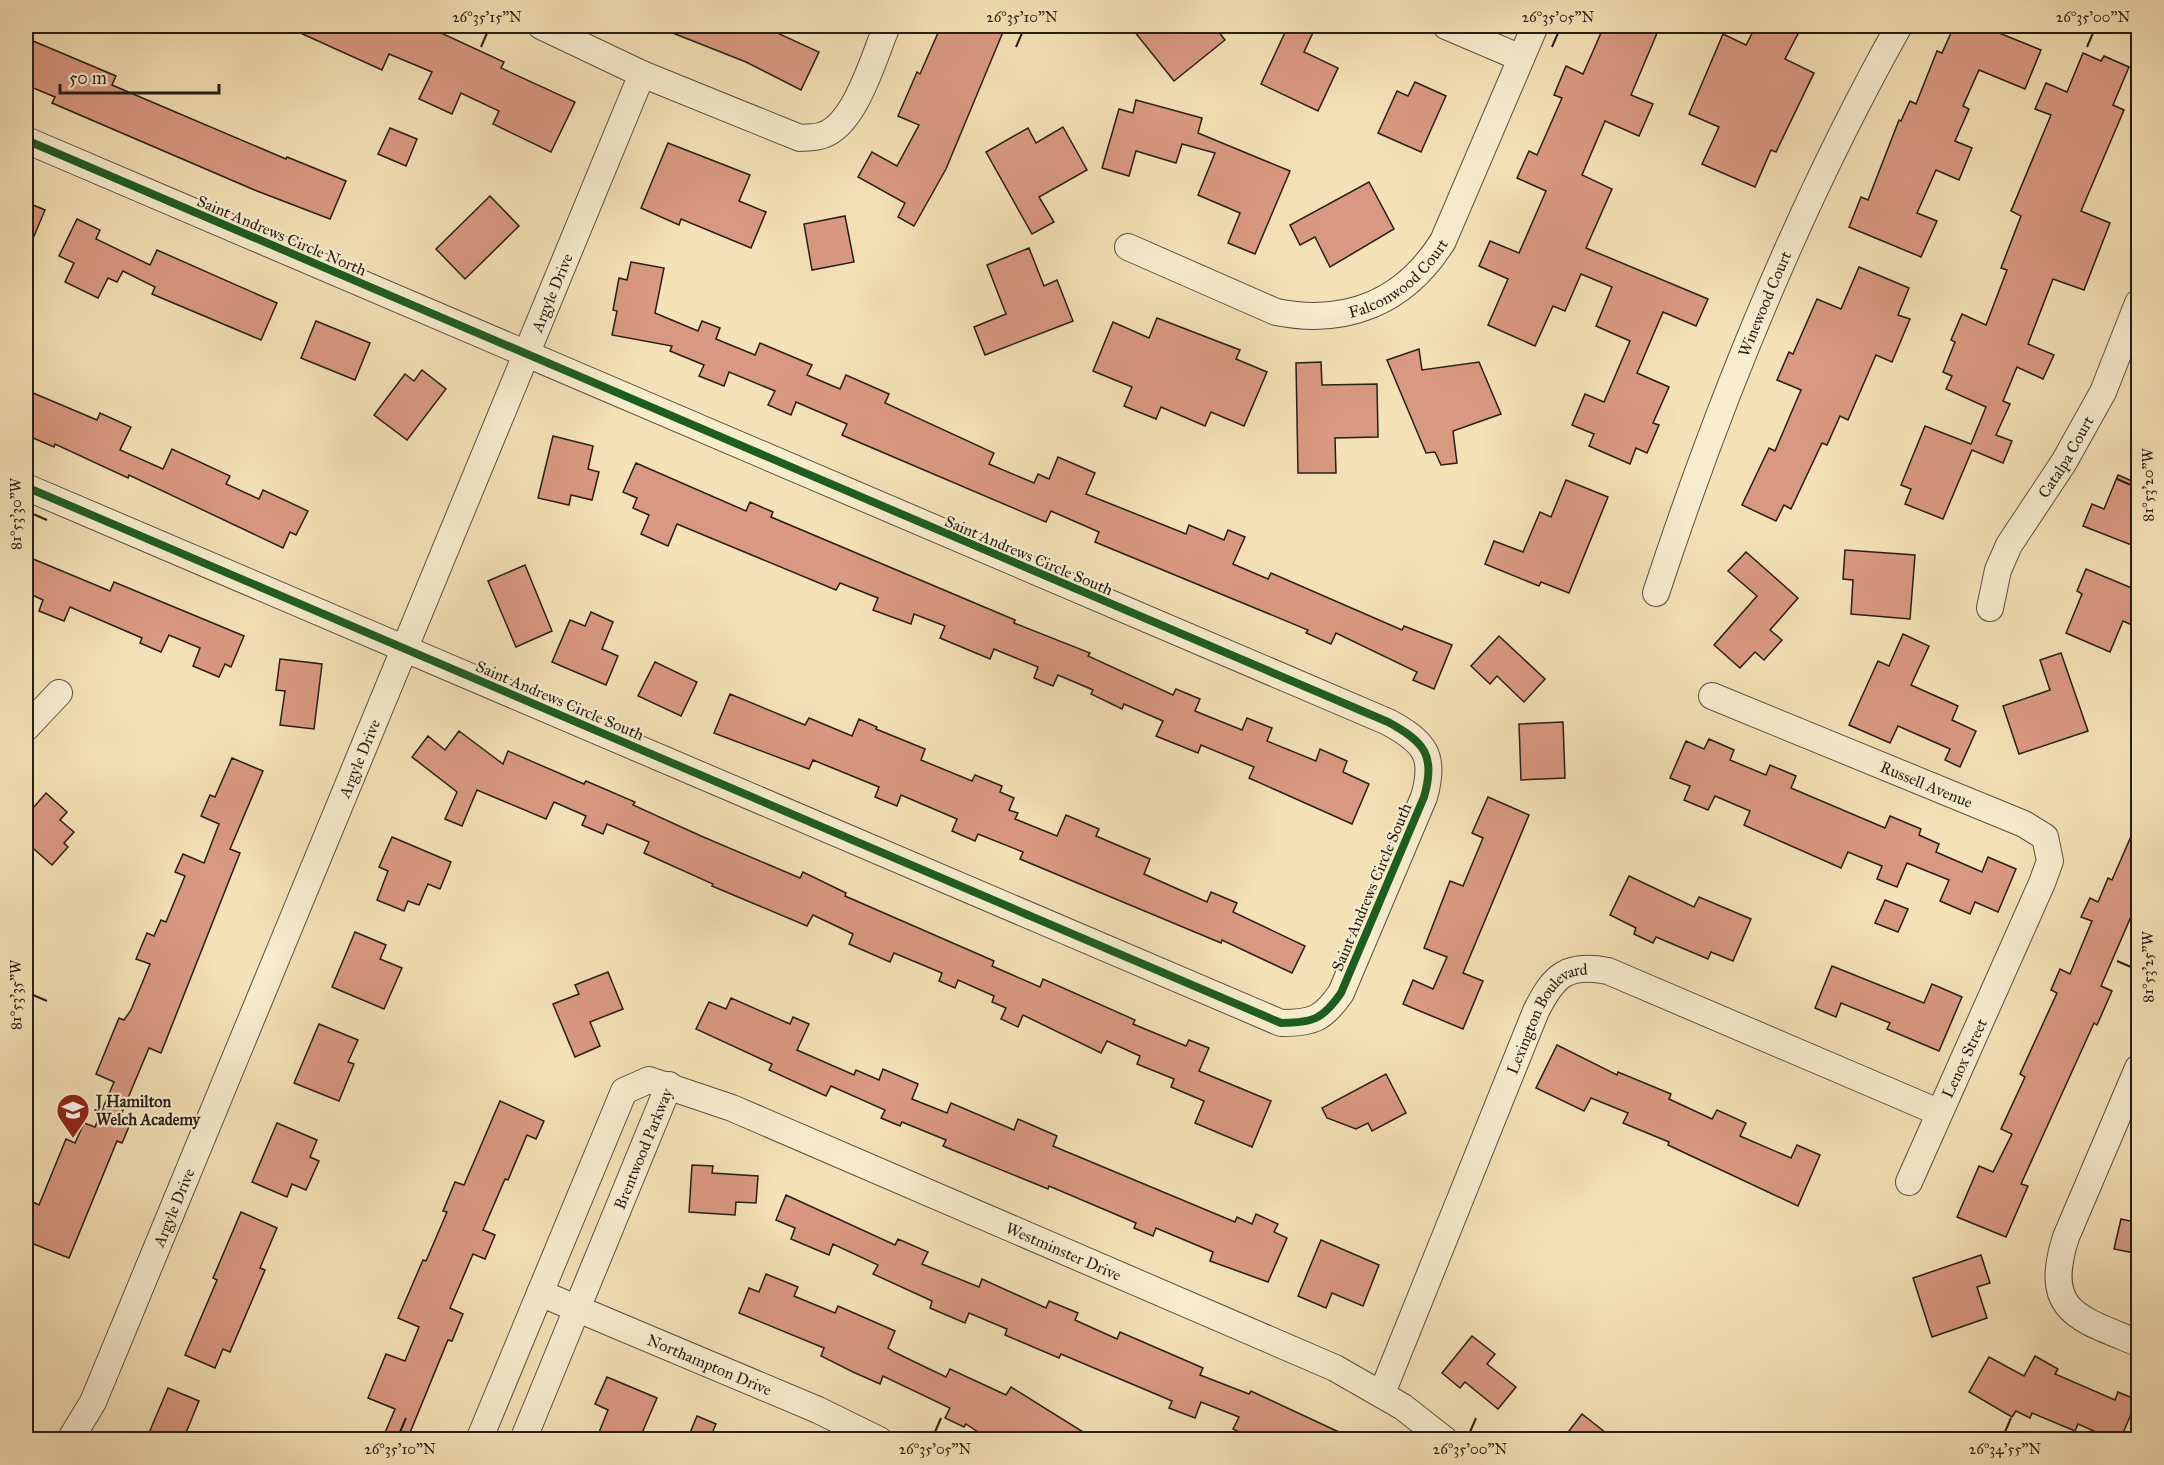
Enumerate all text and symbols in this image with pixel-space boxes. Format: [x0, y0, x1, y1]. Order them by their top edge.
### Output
text: 26°35'15"N [452, 8, 522, 26]
text: 26°35'10"N [986, 8, 1058, 26]
text: 26°35'05"N [1522, 8, 1595, 26]
text: 26°35'00"N [2056, 8, 2130, 26]
scale bar [60, 57, 219, 95]
text: 50 m [69, 67, 107, 89]
street label: Saint Andrews Circle North [194, 191, 369, 280]
street label: Falconwood Court [1346, 235, 1452, 322]
street label: Winewood Court [1734, 248, 1795, 359]
street label: Argyle Drive [527, 250, 577, 336]
street label: Catalpa Court [2034, 413, 2098, 501]
text: 81°53'20"W [2139, 448, 2157, 522]
text: 81°53'30"W [7, 477, 25, 550]
street label: Saint Andrews Circle South [942, 511, 1116, 600]
street label: Saint Andrews Circle South [473, 656, 647, 745]
street label: Argyle Drive [335, 716, 384, 801]
street label: Russell Avenue [1877, 757, 1976, 812]
street label: Saint Andrews Circle South [1327, 800, 1416, 974]
text: 81°53'25"W [2139, 930, 2157, 1003]
text: 81°53'35"W [7, 959, 25, 1030]
street label: Lexington Boulevard [1503, 960, 1588, 1077]
street label: Lenox Street [1938, 1015, 1991, 1101]
street label: Brentwood Parkway [610, 1085, 677, 1212]
school or university icon: J Hamilton Welch Academy [55, 1092, 91, 1139]
place label: J Hamilton Welch Academy [94, 1092, 202, 1130]
street label: Argyle Drive [149, 1165, 199, 1251]
street label: Westminster Drive [1003, 1218, 1124, 1285]
street label: Northampton Drive [644, 1330, 775, 1400]
text: 26°35'10"N [364, 1440, 436, 1458]
text: 26°35'05"N [899, 1440, 972, 1458]
text: 26°35'00"N [1433, 1440, 1507, 1458]
text: 26°34'55"N [1969, 1440, 2041, 1458]

